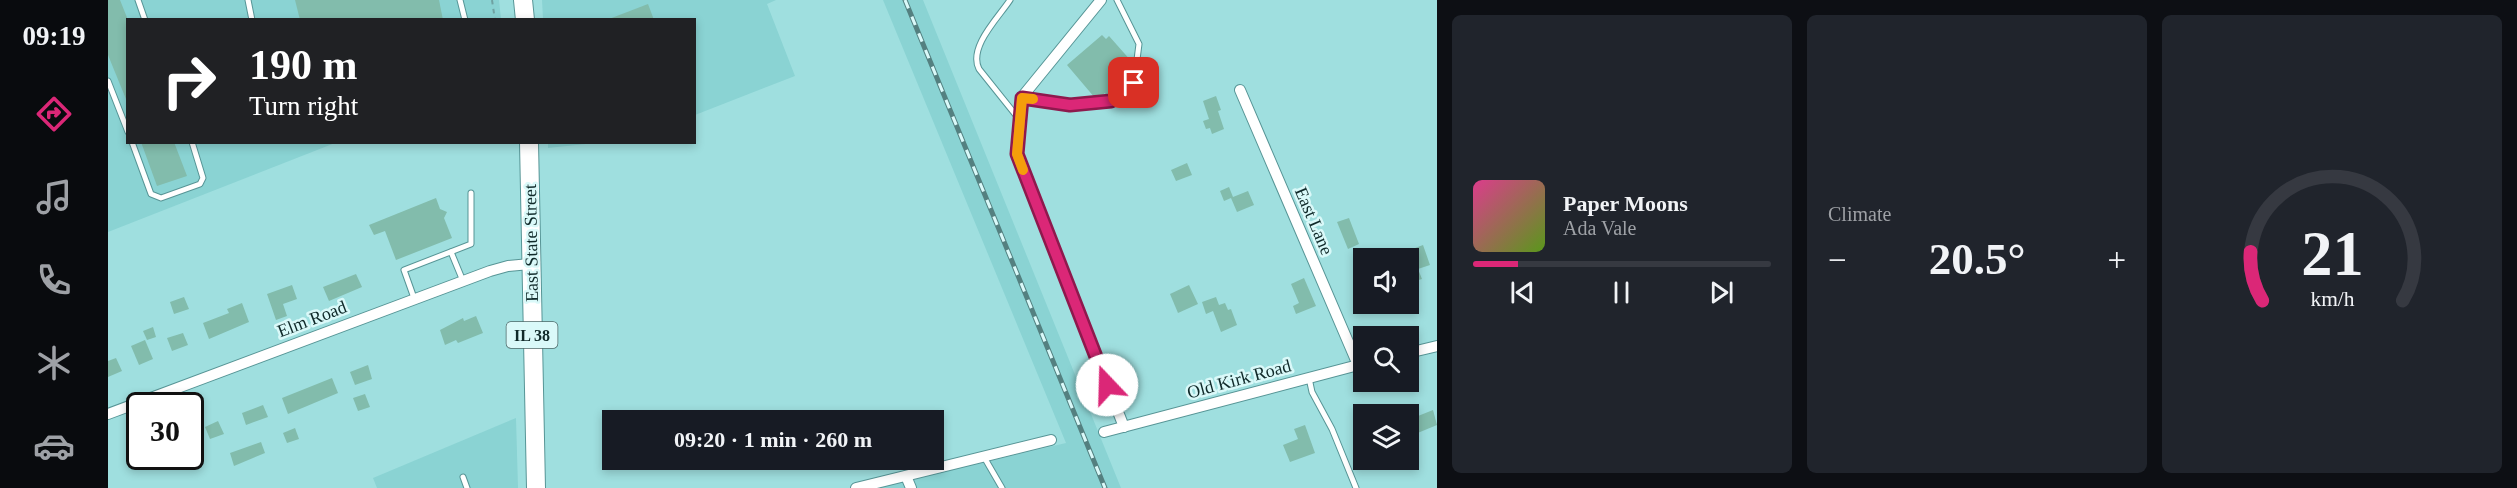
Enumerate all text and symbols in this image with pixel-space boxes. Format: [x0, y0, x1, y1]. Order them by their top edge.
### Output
text: 09:19 [23, 21, 86, 51]
icon: right [150, 42, 228, 120]
text: 190 m [249, 42, 358, 88]
pin [1108, 57, 1159, 108]
icon: arrive [1117, 66, 1150, 99]
text: Turn right [249, 91, 358, 121]
icon: directions [33, 93, 75, 135]
icon: music [33, 176, 75, 218]
street label: East State Street [520, 184, 542, 302]
street label: East Lane [1291, 184, 1337, 258]
text: Paper Moons [1563, 191, 1688, 216]
text: Climate [1828, 203, 1891, 225]
text: Ada Vale [1563, 217, 1637, 239]
text: 21 [2301, 219, 2363, 288]
text: 20.5° [1929, 234, 2025, 284]
text: − [1828, 242, 1847, 278]
text: + [2107, 242, 2126, 278]
map controls [1353, 248, 1419, 470]
button: sound [1353, 248, 1419, 314]
icon: phone [33, 259, 75, 301]
icon: previous [1506, 276, 1539, 309]
icon: pause [1605, 276, 1638, 309]
icon: next [1705, 276, 1738, 309]
text: km/h [2310, 287, 2354, 311]
street label: Elm Road [275, 297, 349, 341]
road number: IL 38 [506, 322, 558, 348]
button: search [1353, 326, 1419, 392]
icon: climate [33, 342, 75, 384]
position arrow [1075, 353, 1139, 417]
street label: Old Kirk Road [1185, 355, 1293, 403]
speed limit sign: 30 [126, 392, 204, 470]
button: layers [1353, 404, 1419, 470]
icon: car [33, 425, 75, 467]
text: 09:20 · 1 min · 260 m [674, 427, 872, 452]

